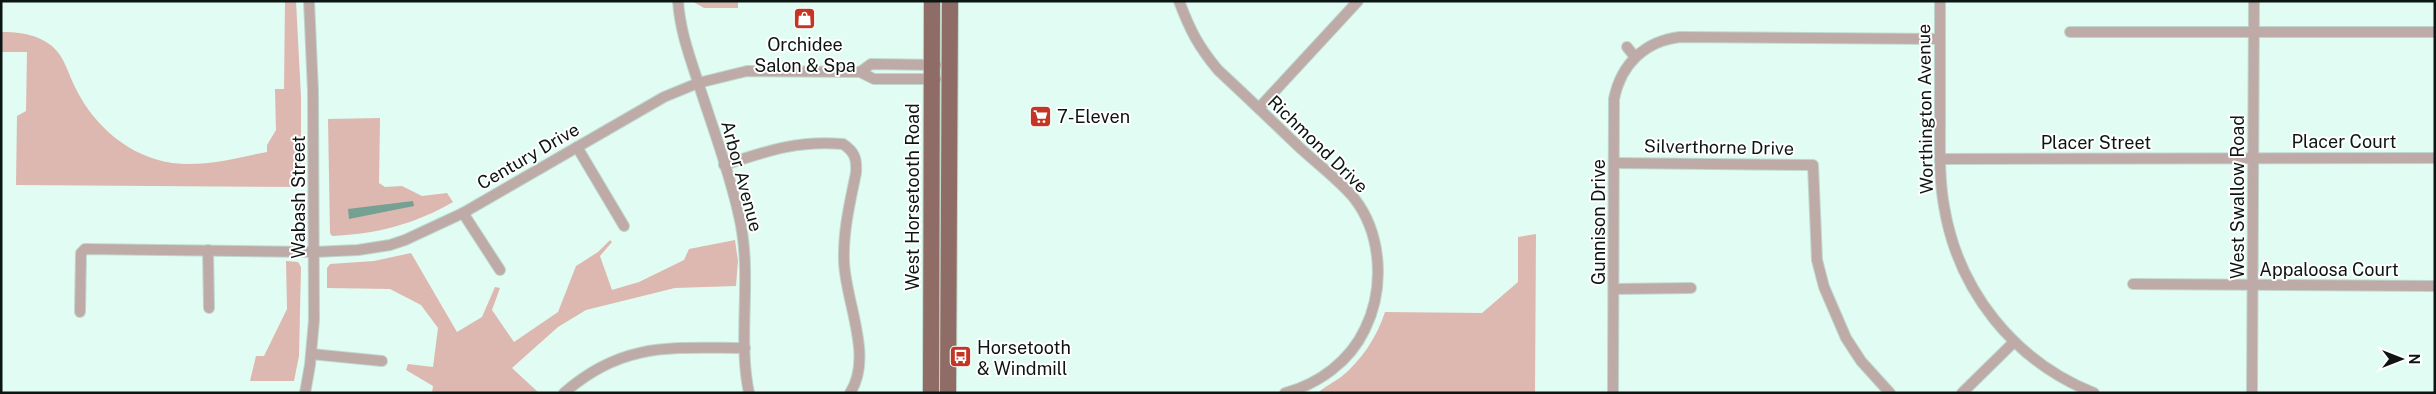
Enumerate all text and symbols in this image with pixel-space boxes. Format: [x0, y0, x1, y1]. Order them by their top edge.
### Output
shop icon: Orchidee Salon & Spa [793, 7, 817, 31]
street label: Worthington Avenue [1913, 24, 1937, 194]
place label: Orchidee Salon & Spa [754, 34, 856, 76]
street label: Richmond Drive [1264, 91, 1372, 197]
street label: West Horsetooth Road [902, 103, 923, 291]
supermarket icon: 7-Eleven [1029, 104, 1053, 128]
place label: 7-Eleven [1057, 106, 1130, 127]
street label: West Swallow Road [2227, 115, 2248, 279]
street label: Century Drive [473, 118, 583, 194]
street label: Arbor Avenue [717, 118, 767, 234]
street label: Placer Court [2292, 131, 2396, 152]
street label: Placer Street [2041, 132, 2151, 153]
street label: Wabash Street [288, 135, 309, 259]
street label: Silverthorne Drive [1644, 135, 1794, 159]
street label: Gunnison Drive [1588, 159, 1609, 285]
street label: Appaloosa Court [2259, 259, 2399, 280]
north arrow [2376, 334, 2426, 384]
place label: Horsetooth & Windmill [977, 337, 1071, 379]
bus stop icon: Horsetooth & Windmill [949, 345, 973, 369]
text: N [2406, 354, 2422, 364]

